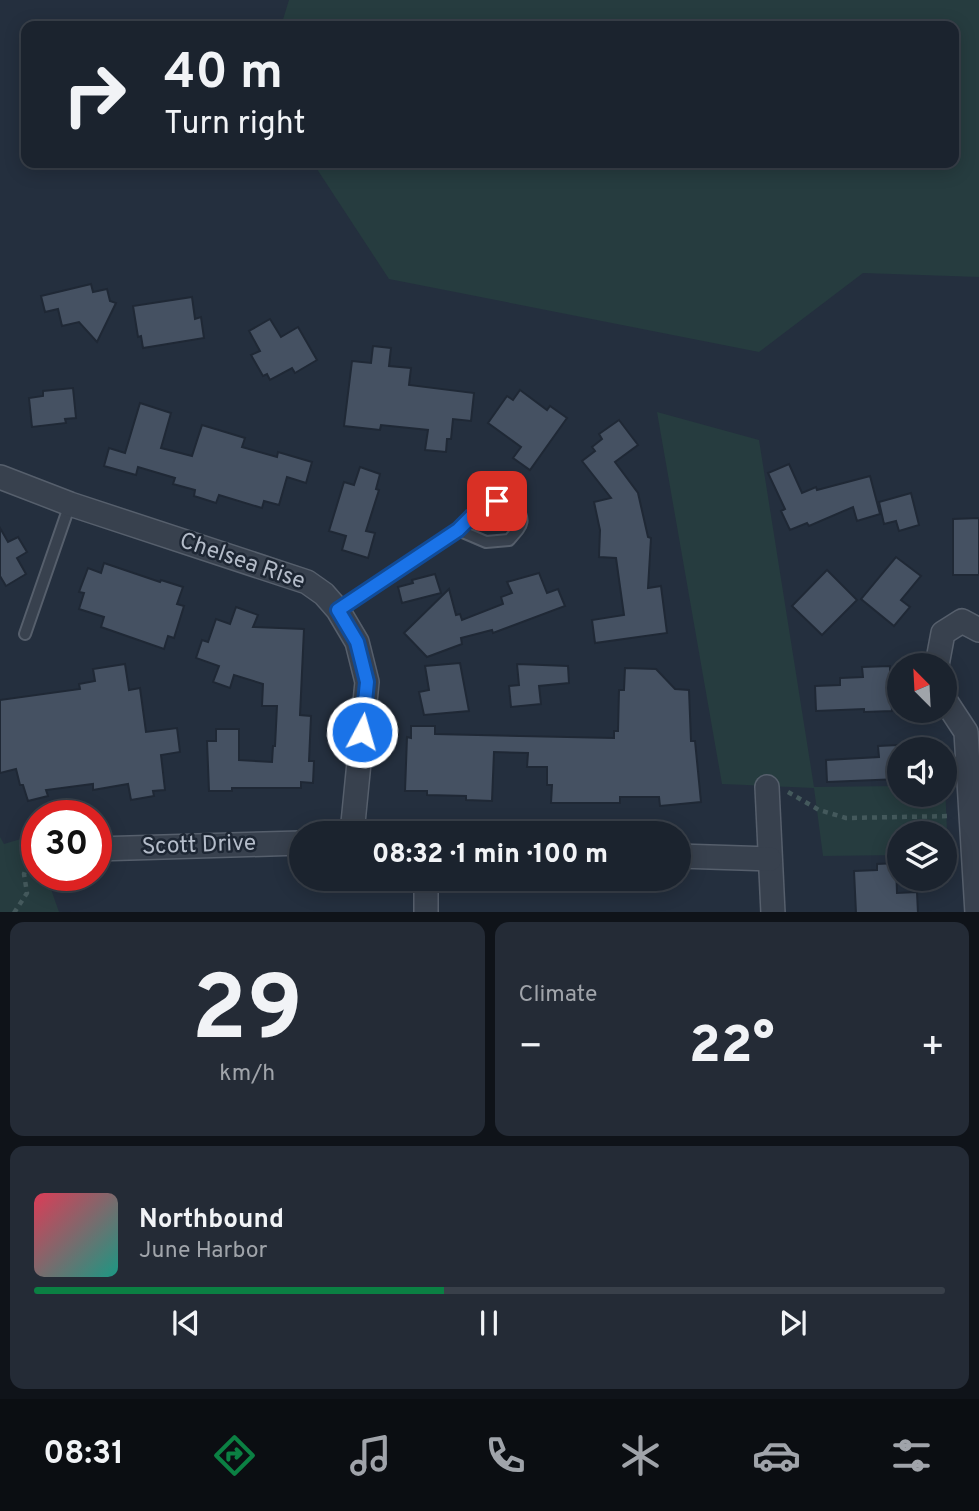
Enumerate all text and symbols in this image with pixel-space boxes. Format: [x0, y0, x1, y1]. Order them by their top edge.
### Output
text: 40 m [164, 44, 283, 106]
icon: right [49, 49, 140, 140]
text: Turn right [164, 105, 306, 145]
pin [467, 471, 527, 531]
icon: arrive [478, 482, 516, 520]
street label: Chelsea Rise [175, 527, 309, 597]
north arrow [887, 653, 957, 723]
map controls [887, 653, 957, 891]
position arrow [325, 695, 399, 769]
button: sound [887, 737, 957, 807]
speed limit sign: 30 [21, 800, 112, 891]
button: layers [887, 821, 957, 891]
street label: Scott Drive [141, 830, 257, 862]
text: 08:32 · 1 min · 100 m [372, 839, 608, 872]
text: 29 [191, 957, 303, 1072]
text: Climate [519, 981, 597, 1010]
text: 22° [689, 1015, 774, 1081]
text: − [519, 1024, 543, 1073]
text: + [920, 1024, 945, 1073]
text: km/h [219, 1060, 275, 1089]
text: Northbound [139, 1204, 284, 1237]
text: June Harbor [139, 1237, 267, 1266]
icon: previous [167, 1304, 205, 1342]
icon: pause [470, 1304, 508, 1342]
icon: next [774, 1304, 812, 1342]
icon: directions [210, 1431, 259, 1480]
icon: music [346, 1431, 395, 1480]
icon: phone [481, 1431, 530, 1480]
icon: climate [616, 1431, 665, 1480]
icon: car [752, 1431, 801, 1480]
icon: filters [887, 1431, 936, 1480]
text: 08:31 [43, 1435, 124, 1475]

